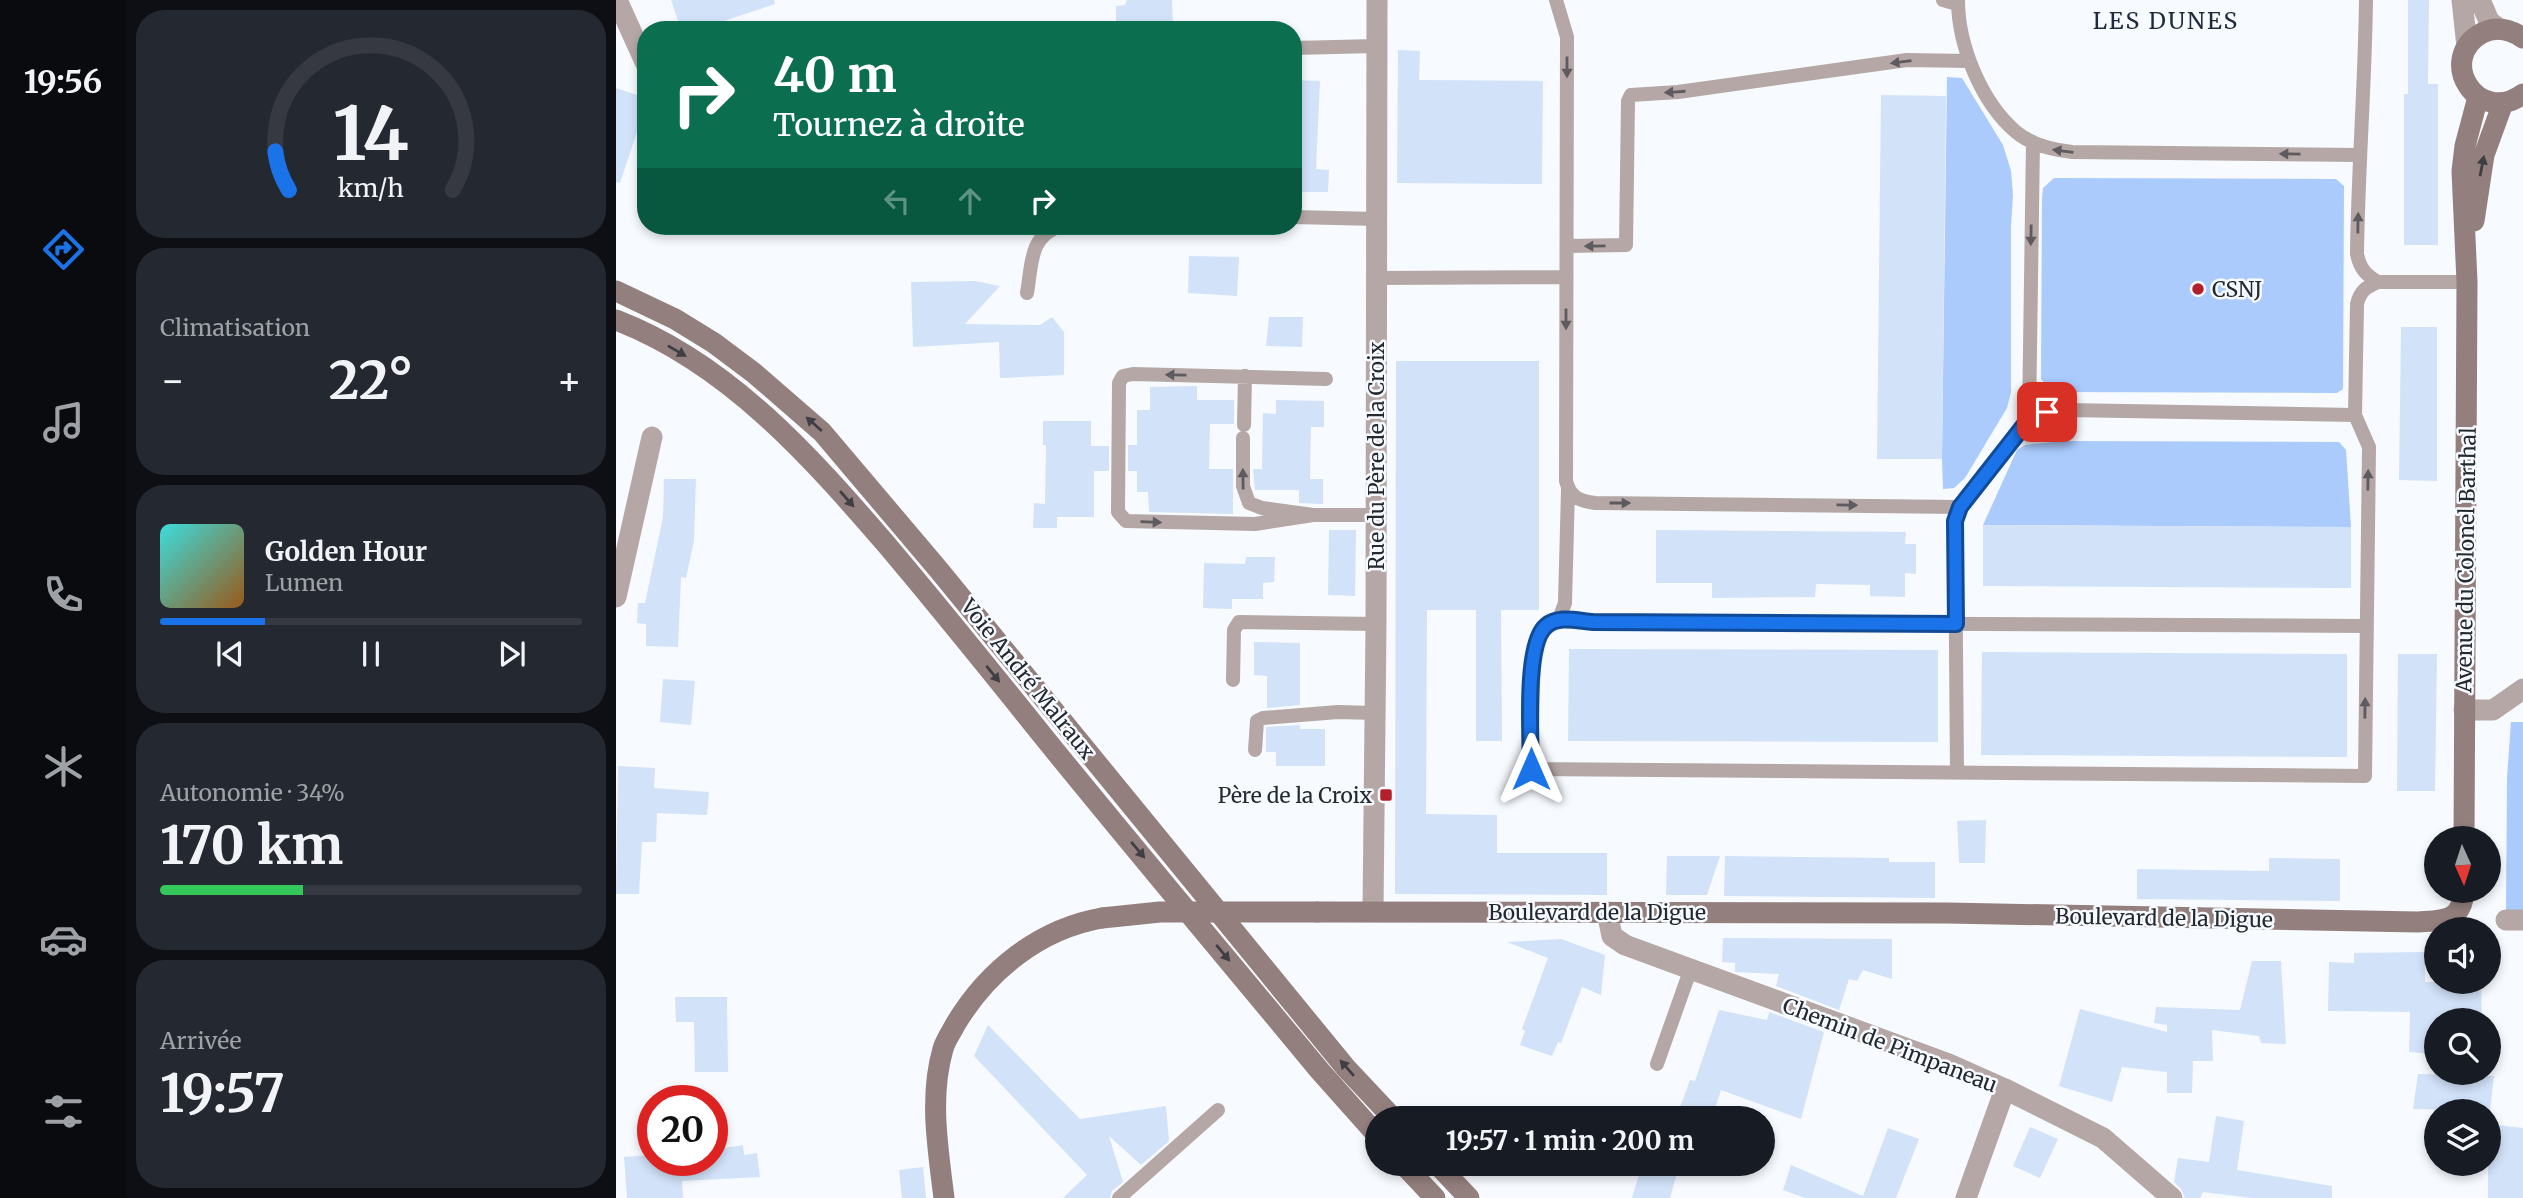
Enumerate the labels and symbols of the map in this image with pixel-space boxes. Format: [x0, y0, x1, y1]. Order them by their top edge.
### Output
district label: LES DUNES [2093, 6, 2239, 35]
one-way arrow [1561, 56, 1573, 78]
one-way arrow [1890, 56, 1912, 67]
one-way arrow [1664, 86, 1686, 97]
one-way arrow [2052, 145, 2074, 156]
one-way arrow [2279, 149, 2301, 160]
one-way arrow [2476, 155, 2487, 177]
one-way arrow [2352, 212, 2363, 234]
one-way arrow [2025, 224, 2037, 246]
one-way arrow [1584, 240, 1606, 251]
place label: CSNJ [2212, 276, 2262, 303]
marker: CSNJ [2190, 281, 2206, 297]
one-way arrow [1560, 308, 1572, 330]
street label: Rue du Père de la Croix [1363, 341, 1390, 570]
one-way arrow [667, 345, 686, 357]
one-way arrow [1165, 369, 1187, 381]
pin [2017, 382, 2077, 442]
one-way arrow [806, 417, 823, 433]
street label: Avenue du Colonel Barthal [2450, 427, 2482, 694]
one-way arrow [1237, 468, 1249, 490]
one-way arrow [2362, 469, 2374, 491]
one-way arrow [839, 491, 854, 508]
one-way arrow [1609, 497, 1631, 509]
one-way arrow [1836, 499, 1858, 511]
one-way arrow [1140, 516, 1162, 528]
street label: Voie André Malraux [954, 593, 1101, 765]
one-way arrow [985, 666, 1000, 683]
one-way arrow [2359, 696, 2371, 718]
position arrow [1494, 732, 1568, 806]
place label: Père de la Croix [1218, 782, 1373, 809]
marker: Père de la Croix [1378, 787, 1394, 803]
north arrow [2424, 826, 2501, 903]
one-way arrow [1130, 841, 1145, 859]
street label: Boulevard de la Digue [1488, 899, 1706, 926]
street label: Boulevard de la Digue [2055, 903, 2273, 933]
one-way arrow [1215, 945, 1230, 962]
street label: Chemin de Pimpaneau [1779, 992, 2001, 1098]
one-way arrow [1340, 1060, 1355, 1077]
speed limit sign: 20 [637, 1085, 728, 1176]

